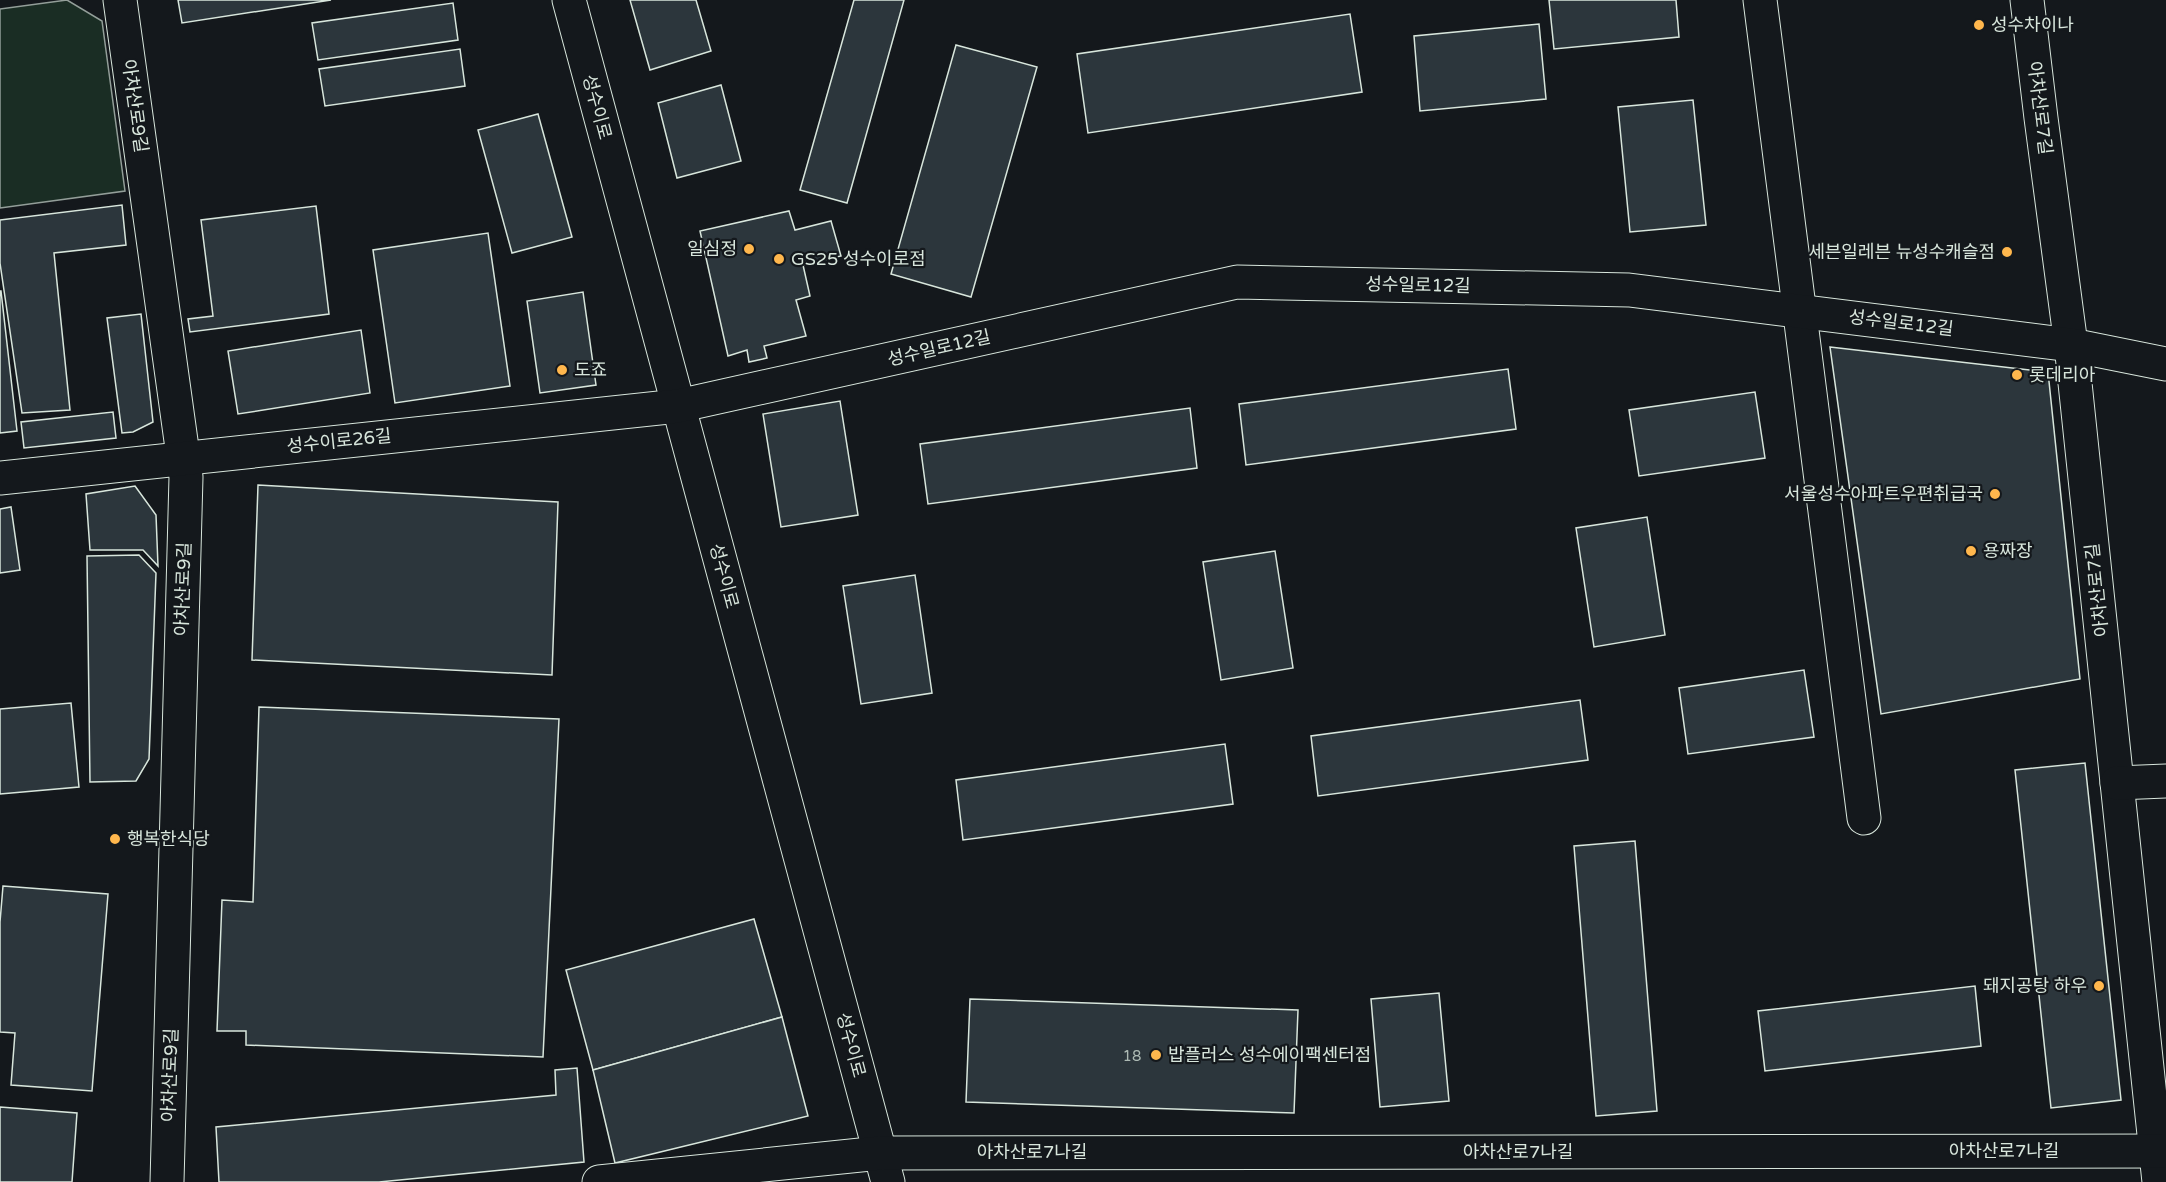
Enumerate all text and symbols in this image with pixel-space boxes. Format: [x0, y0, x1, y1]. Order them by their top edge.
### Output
place label: 성수차이나 [1991, 14, 2074, 36]
marker: 성수차이나 [1972, 18, 1986, 32]
street label: 아차산로9길 [118, 58, 152, 154]
street label: 아차산로7길 [2023, 60, 2057, 156]
street label: 성수이로 [578, 72, 616, 142]
place label: 일심정 [687, 238, 737, 260]
place label: 세븐일레븐 뉴성수캐슬점 [1808, 241, 1995, 263]
marker: 일심정 [742, 242, 756, 256]
marker: 세븐일레븐 뉴성수캐슬점 [2000, 245, 2014, 259]
place label: GS25 성수이로점 [791, 248, 926, 270]
marker: GS25 성수이로점 [772, 252, 786, 266]
street label: 성수일로12길 [1365, 273, 1471, 297]
street label: 성수일로12길 [1847, 306, 1955, 340]
street label: 성수일로12길 [885, 325, 993, 371]
place label: 도죠 [574, 359, 607, 381]
marker: 도죠 [555, 363, 569, 377]
place label: 롯데리아 [2029, 364, 2096, 386]
marker: 롯데리아 [2010, 368, 2024, 382]
street label: 성수이로26길 [285, 425, 393, 457]
place label: 서울성수아파트우편취급국 [1784, 483, 1983, 505]
marker: 서울성수아파트우편취급국 [1988, 487, 2002, 501]
place label: 용짜장 [1983, 540, 2033, 562]
street label: 성수이로 [705, 541, 743, 611]
street label: 아차산로9길 [170, 542, 196, 636]
street label: 아차산로7길 [2081, 542, 2113, 638]
marker: 용짜장 [1964, 544, 1978, 558]
place label: 행복한식당 [127, 828, 210, 850]
marker: 행복한식당 [108, 832, 122, 846]
place label: 돼지공탕 하우 [1983, 975, 2087, 997]
marker: 돼지공탕 하우 [2092, 979, 2106, 993]
street label: 성수이로 [832, 1010, 870, 1080]
street label: 아차산로9길 [157, 1028, 183, 1122]
place label: 밥플러스 성수에이팩센터점 [1168, 1044, 1371, 1066]
house number: 18 [1123, 1047, 1141, 1065]
marker: 밥플러스 성수에이팩센터점 [1149, 1048, 1163, 1062]
street label: 아차산로7나길 [1949, 1140, 2059, 1162]
street label: 아차산로7나길 [977, 1141, 1087, 1163]
street label: 아차산로7나길 [1463, 1141, 1573, 1163]

